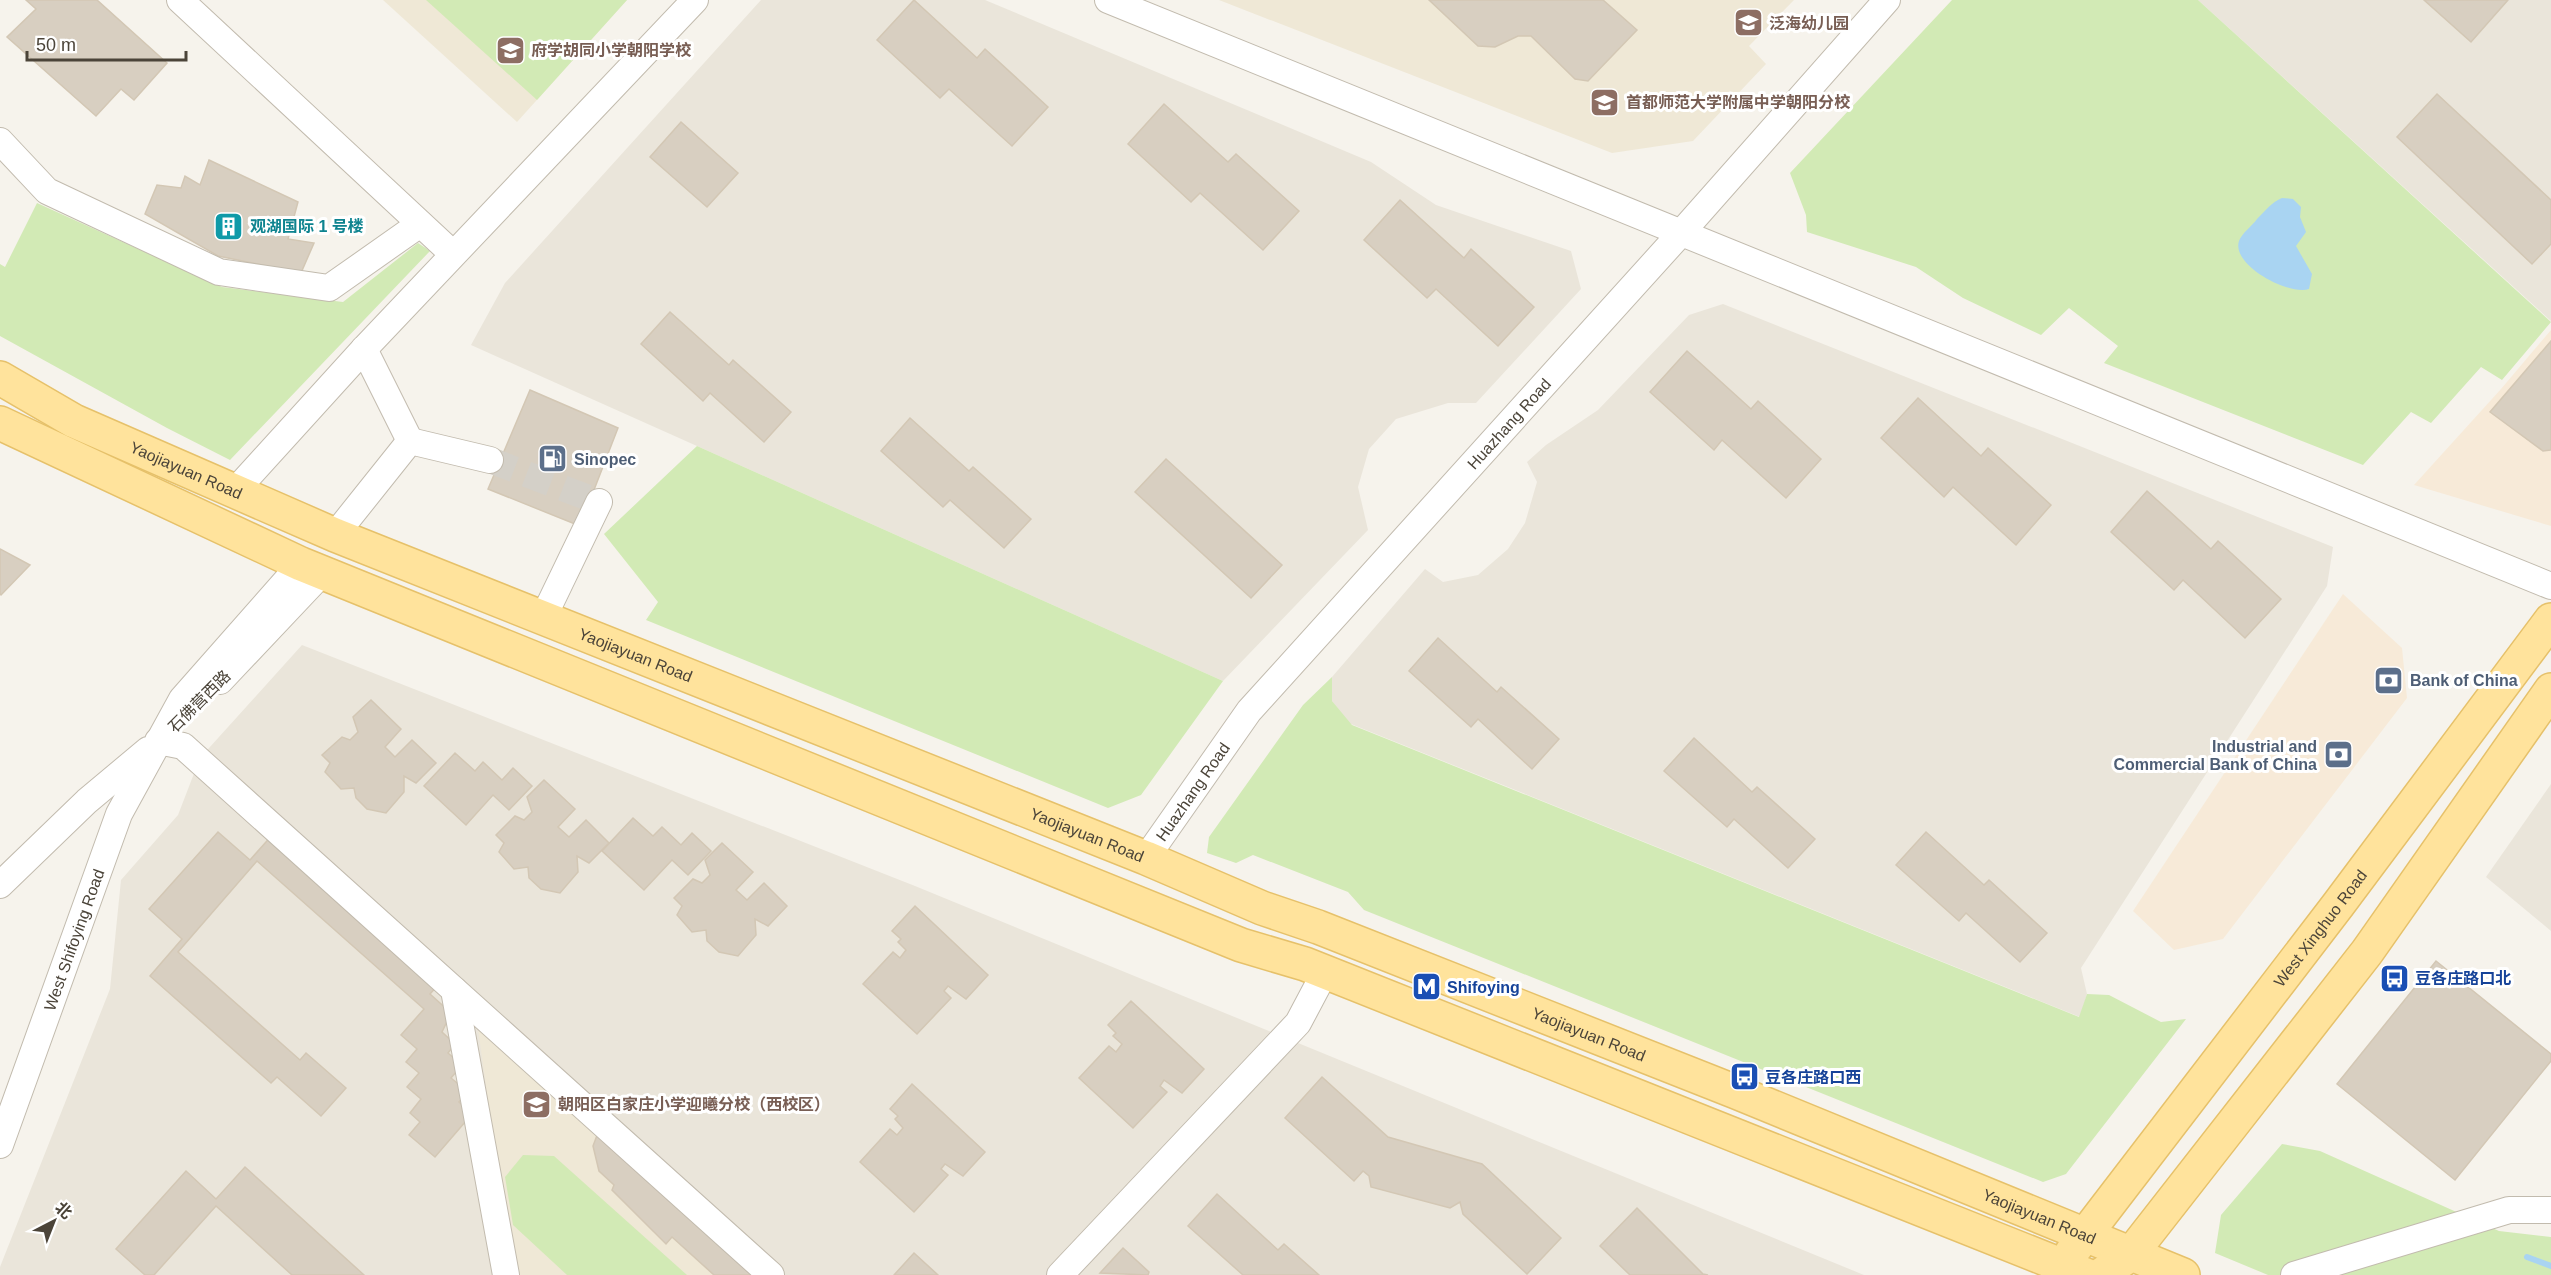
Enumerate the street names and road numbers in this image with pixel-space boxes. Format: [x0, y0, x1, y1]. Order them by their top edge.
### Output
street label: Huazhang Road [1464, 375, 1554, 472]
street label: Yaojiayuan Road [127, 438, 245, 502]
street label: Yaojiayuan Road [576, 625, 695, 685]
street label: 石佛营西路 [165, 667, 234, 736]
street label: Huazhang Road [1153, 740, 1233, 844]
street label: Yaojiayuan Road [1028, 805, 1146, 865]
street label: West Shifoying Road [41, 867, 107, 1013]
street label: West Xinghuo Road [2271, 867, 2370, 990]
street label: Yaojiayuan Road [1529, 1004, 1648, 1064]
street label: Yaojiayuan Road [1980, 1186, 2098, 1247]

